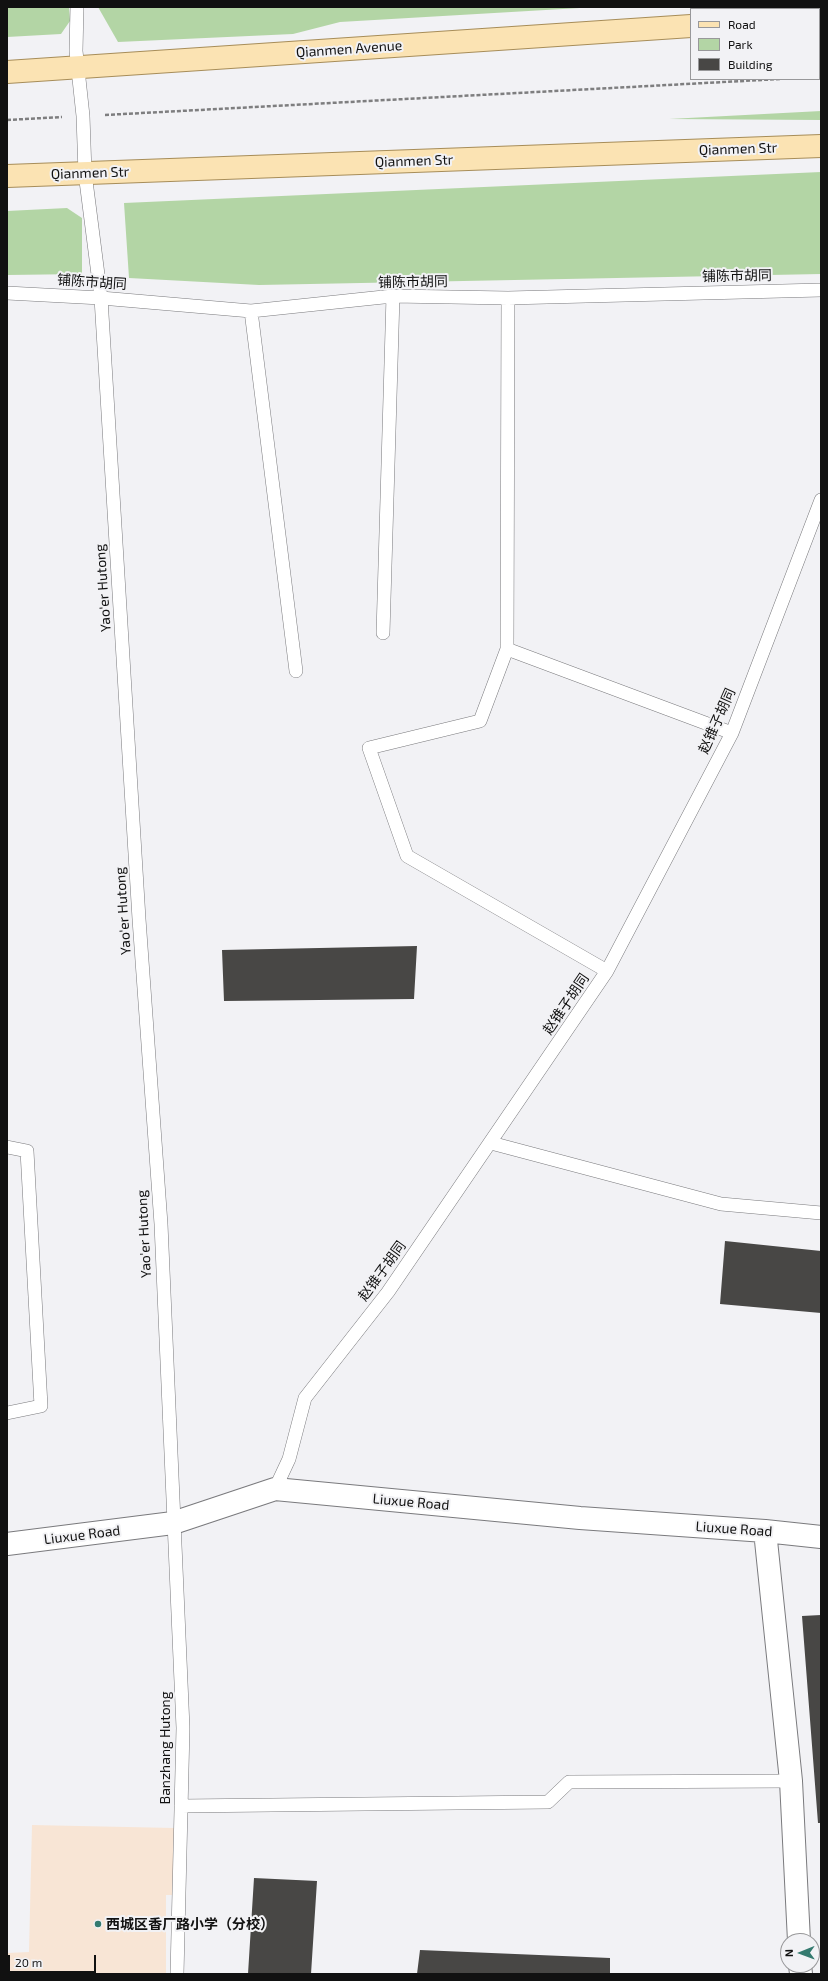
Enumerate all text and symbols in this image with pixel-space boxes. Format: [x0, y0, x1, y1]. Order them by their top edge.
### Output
legend [690, 8, 820, 80]
text: Road [728, 17, 756, 31]
street label: Qianmen Avenue [295, 37, 403, 61]
text: Park [728, 37, 753, 51]
text: Building [728, 57, 772, 71]
street label: Qianmen Str [699, 139, 777, 159]
street label: Qianmen Str [375, 151, 453, 171]
street label: Qianmen Str [51, 163, 129, 183]
street label: 铺陈市胡同 [702, 267, 772, 285]
street label: 铺陈市胡同 [56, 271, 128, 293]
street label: 铺陈市胡同 [378, 273, 448, 291]
street label: Yao'er Hutong [92, 543, 114, 633]
street label: 赵锥子胡同 [695, 686, 739, 756]
street label: Yao'er Hutong [112, 866, 134, 956]
street label: 赵锥子胡同 [539, 970, 593, 1038]
street label: Yao'er Hutong [133, 1190, 155, 1278]
street label: 赵锥子胡同 [355, 1238, 409, 1304]
street label: Liuxue Road [372, 1490, 450, 1514]
street label: Liuxue Road [695, 1518, 773, 1540]
street label: Liuxue Road [43, 1522, 121, 1548]
street label: Banzhang Hutong [157, 1691, 173, 1805]
place label: 西城区香厂路小学（分校） [106, 1916, 274, 1932]
marker: 西城区香厂路小学（分校） [93, 1919, 103, 1929]
north arrow [780, 1933, 820, 1973]
scale bar [10, 1947, 98, 1973]
text: N [782, 1949, 795, 1957]
text: 20 m [15, 1955, 42, 1969]

